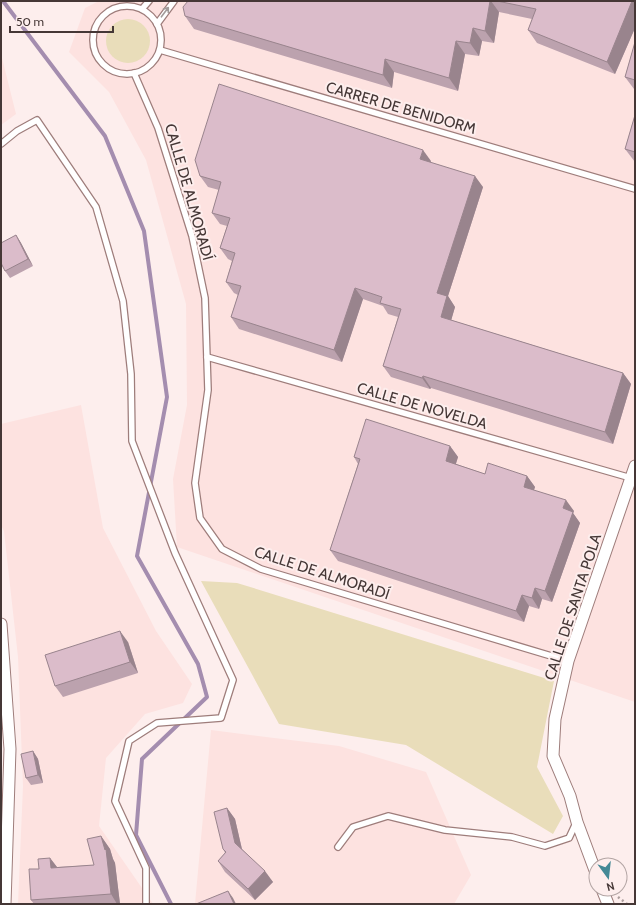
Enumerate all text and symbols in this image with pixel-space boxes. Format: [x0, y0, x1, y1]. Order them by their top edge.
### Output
one-way arrow [161, 7, 170, 18]
scale bar [10, 8, 113, 34]
text: 50 m [16, 14, 44, 29]
street label: CARRER DE BENIDORM [324, 78, 478, 138]
street label: CALLE DE ALMORADÍ [161, 121, 218, 263]
street label: CALLE DE NOVELDA [355, 379, 490, 433]
street label: CALLE DE SANTA POLA [541, 531, 605, 683]
street label: CALLE DE ALMORADÍ [252, 542, 392, 603]
north arrow [588, 857, 628, 897]
text: N [605, 879, 616, 894]

